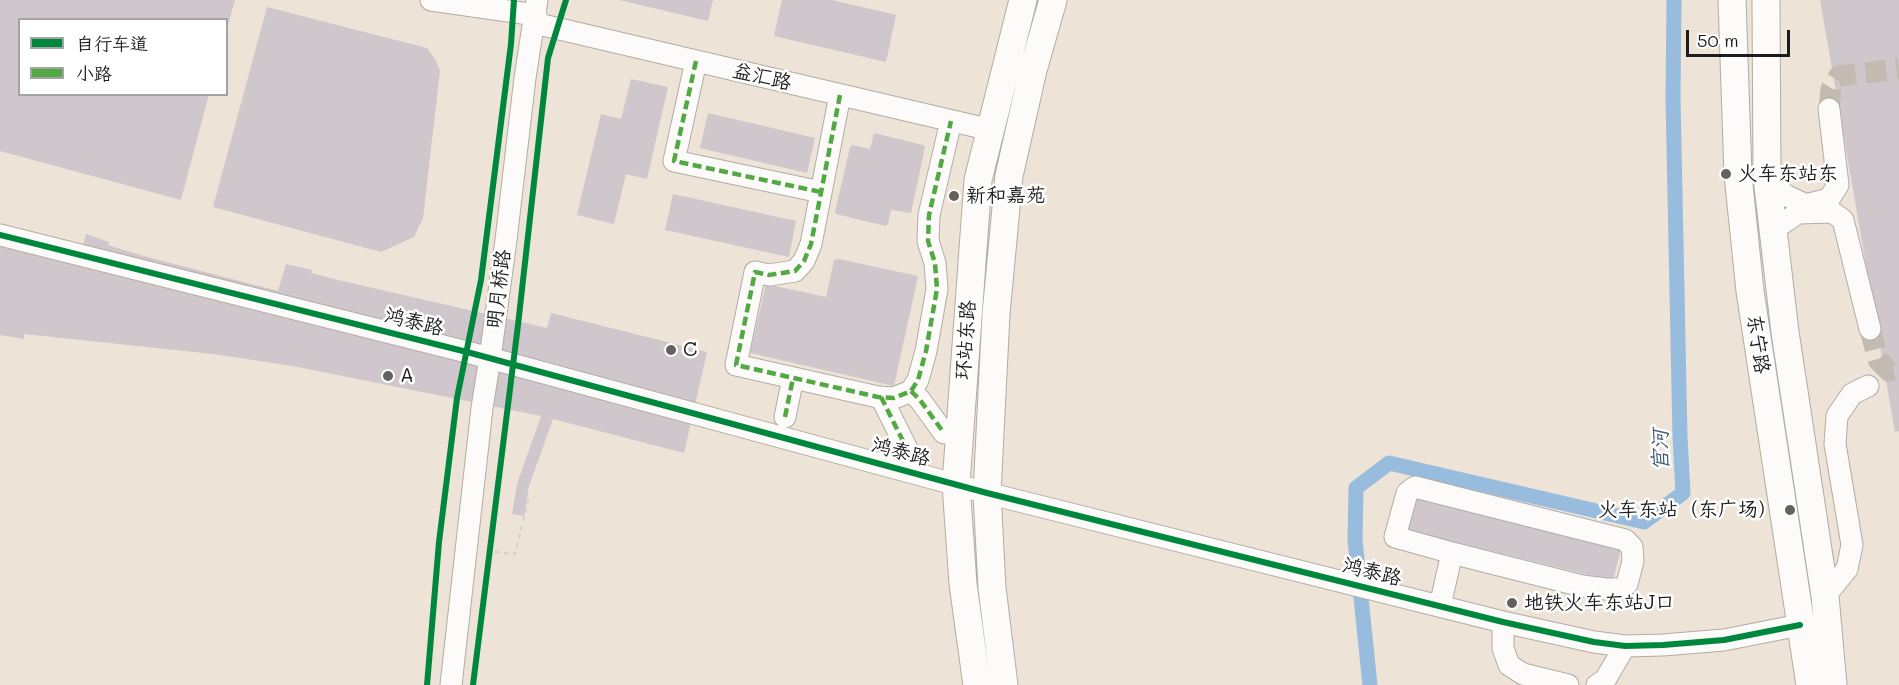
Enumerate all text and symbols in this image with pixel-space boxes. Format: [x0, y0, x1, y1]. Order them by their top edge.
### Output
legend [18, 18, 228, 96]
scale bar [1689, 18, 1792, 56]
text: 50 m [1697, 28, 1739, 52]
text: 自行车道 [76, 31, 148, 55]
street label: 益汇路 [730, 59, 794, 95]
text: 小路 [76, 61, 112, 85]
place label: 火车东站东 [1738, 162, 1838, 186]
marker: 火车东站东 [1719, 167, 1733, 181]
place label: 新和嘉苑 [966, 184, 1046, 208]
marker: 新和嘉苑 [947, 189, 961, 203]
street label: 明月桥路 [482, 248, 516, 330]
street label: 环站东路 [951, 299, 981, 381]
street label: 鸿泰路 [382, 303, 446, 341]
street label: 东宁路 [1742, 313, 1774, 375]
place label: C [683, 338, 697, 362]
marker: C [664, 343, 678, 357]
place label: A [400, 364, 414, 388]
marker: A [381, 369, 395, 383]
water label: 官河 [1648, 429, 1674, 471]
street label: 鸿泰路 [869, 433, 933, 471]
place label: 火车东站（东广场） [1598, 498, 1778, 522]
marker: 火车东站（东广场） [1783, 503, 1797, 517]
street label: 鸿泰路 [1340, 553, 1404, 591]
place label: 地铁火车东站J口 [1524, 591, 1675, 615]
marker: 地铁火车东站J口 [1505, 596, 1519, 610]

